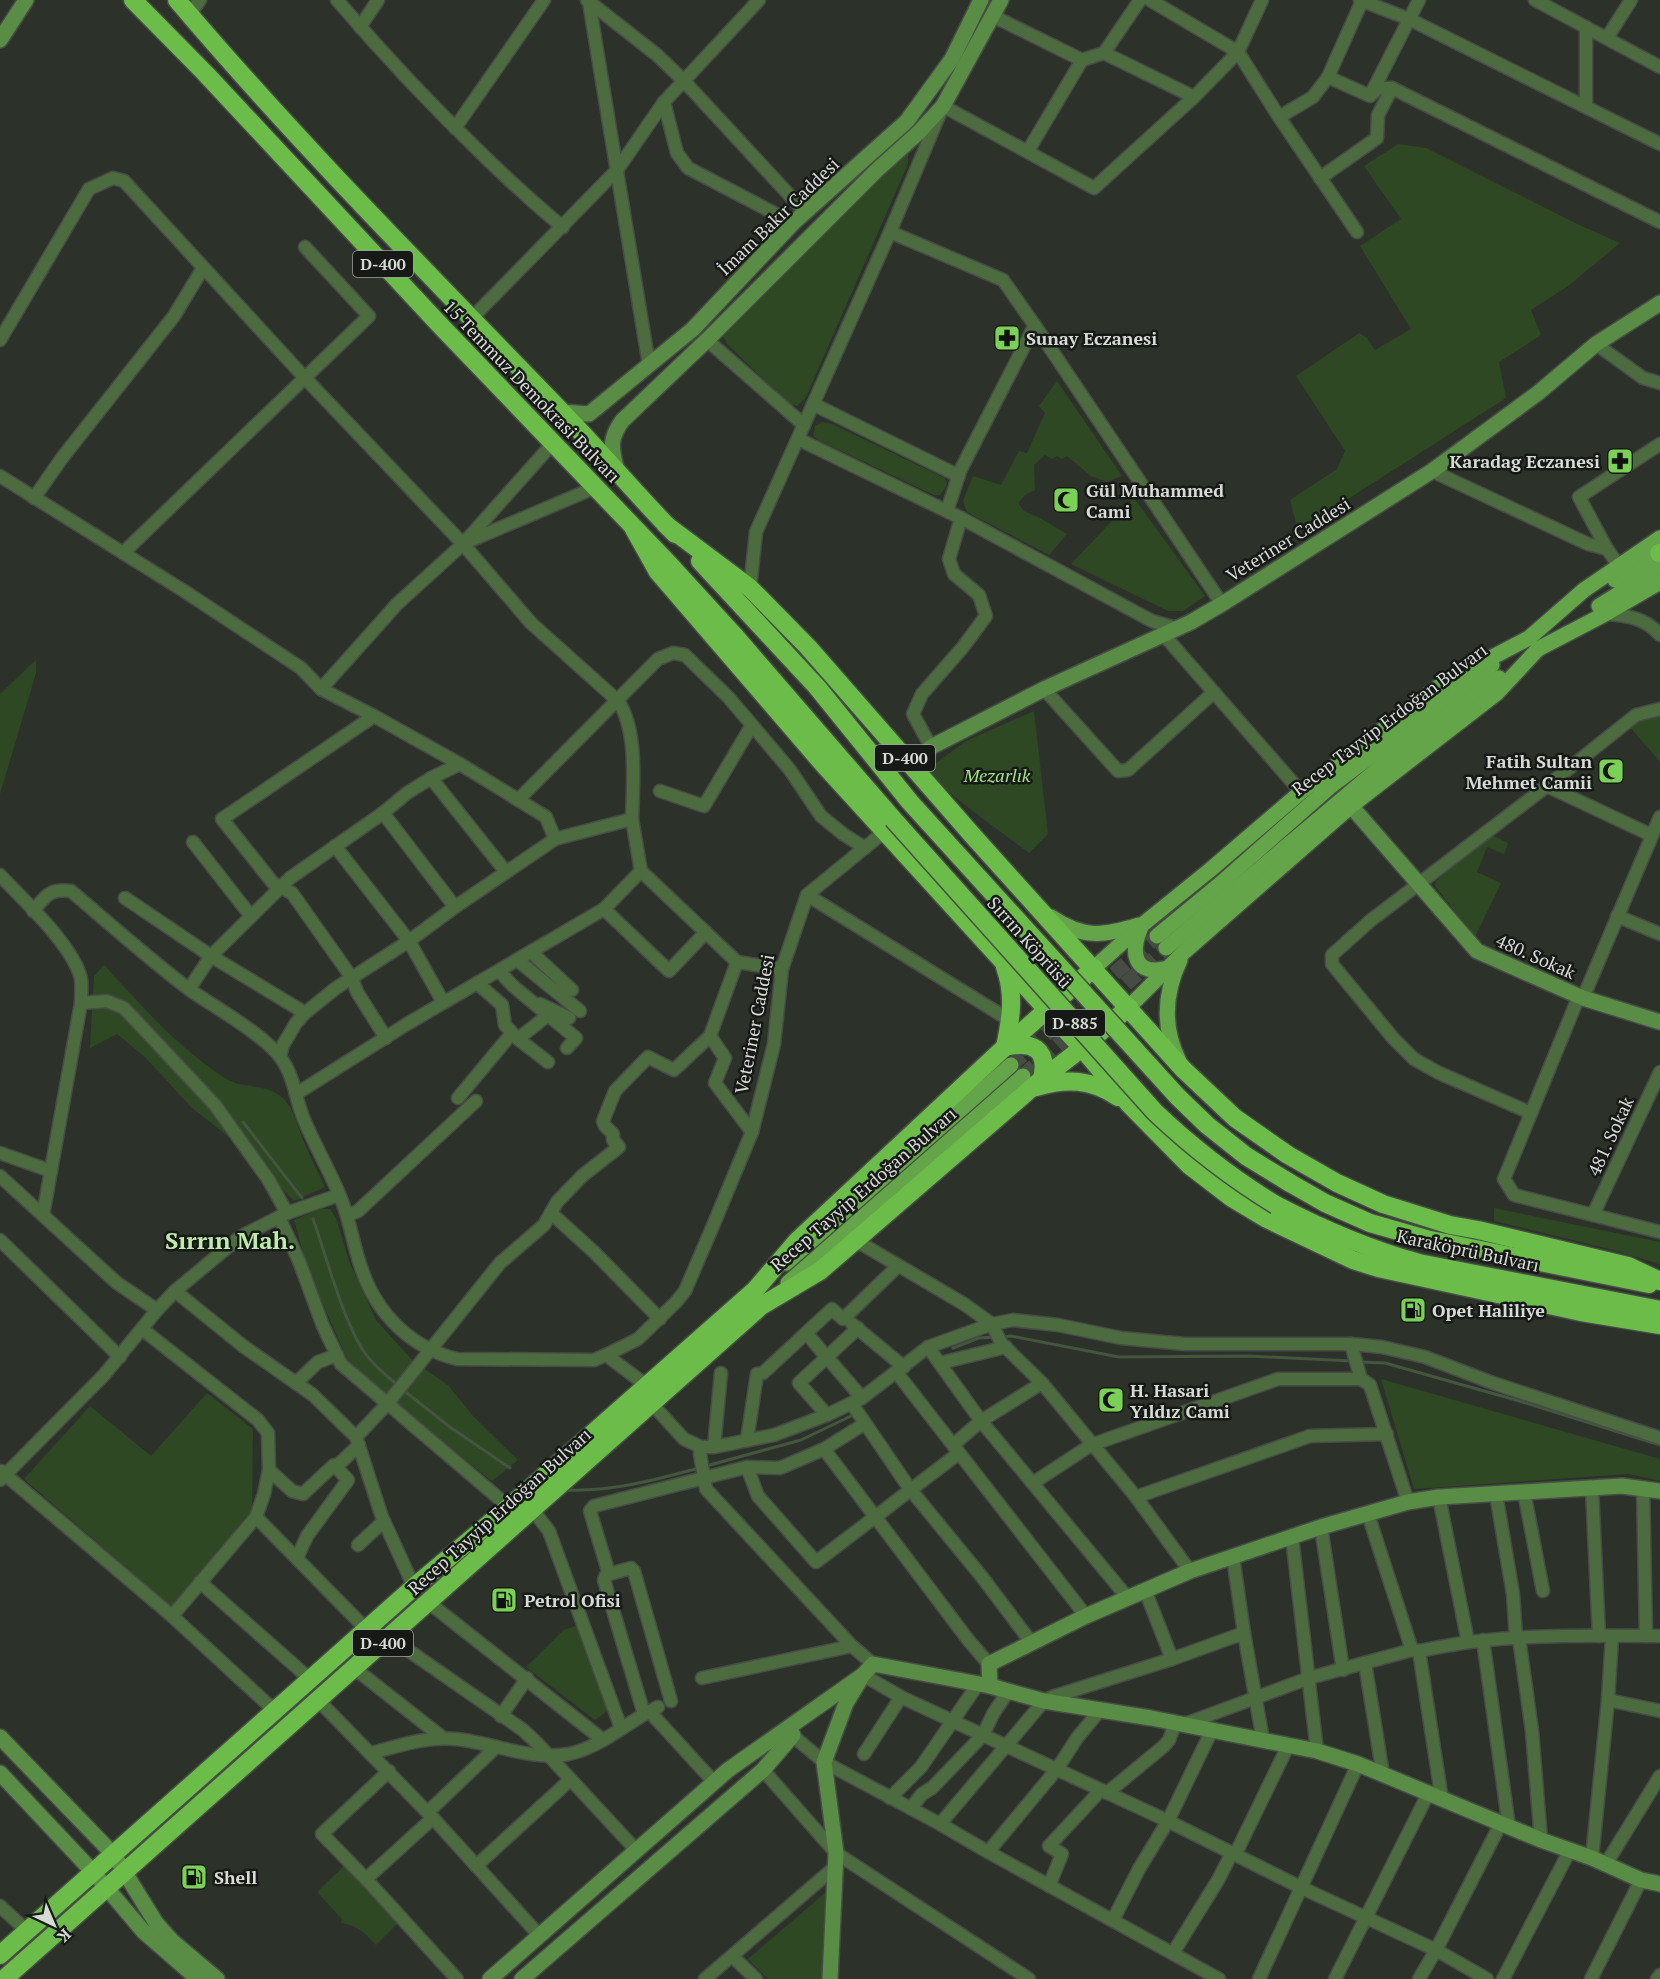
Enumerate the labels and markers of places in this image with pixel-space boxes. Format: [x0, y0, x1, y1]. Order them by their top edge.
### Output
pharmacy icon: Sunay Eczanesi [992, 323, 1022, 353]
place label: Sunay Eczanesi [1026, 326, 1157, 350]
pharmacy icon: Karadag Eczanesi [1605, 446, 1635, 476]
place label: Karadag Eczanesi [1450, 449, 1600, 473]
place label: Gül Muhammed Cami [1086, 478, 1224, 523]
mosque icon: Gül Muhammed Cami [1051, 485, 1081, 515]
place label: Fatih Sultan Mehmet Camii [1465, 749, 1592, 794]
mosque icon: Fatih Sultan Mehmet Camii [1596, 756, 1626, 786]
fuel station icon: Opet Haliliye [1398, 1295, 1428, 1325]
place label: Opet Haliliye [1432, 1298, 1545, 1322]
place label: H. Hasari Yıldız Cami [1130, 1378, 1230, 1423]
mosque icon: H. Hasari Yıldız Cami [1096, 1385, 1126, 1415]
fuel station icon: Petrol Ofisi [489, 1585, 519, 1615]
place label: Petrol Ofisi [524, 1588, 621, 1612]
fuel station icon: Shell [179, 1862, 209, 1892]
place label: Shell [214, 1865, 257, 1889]

